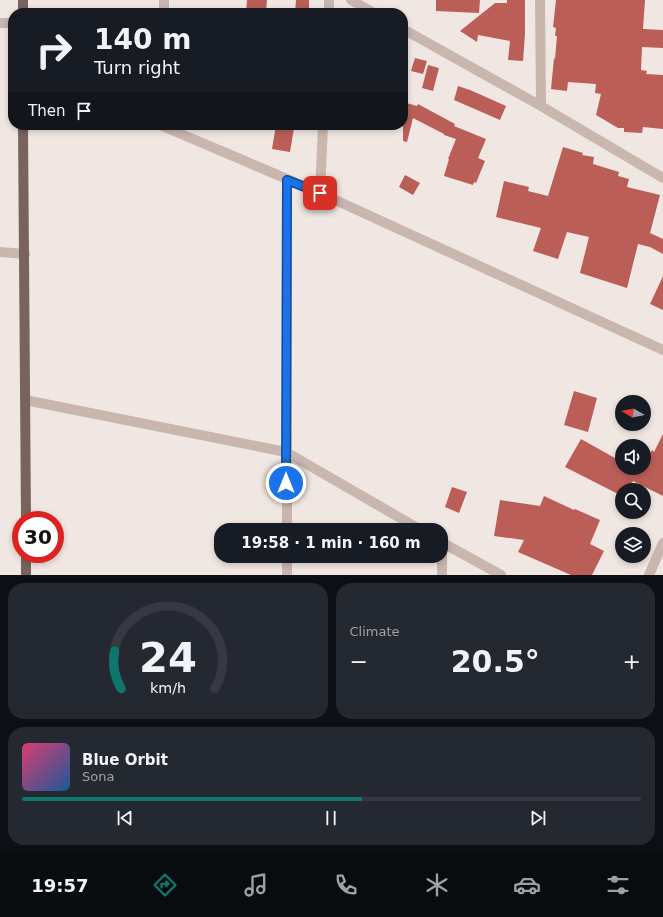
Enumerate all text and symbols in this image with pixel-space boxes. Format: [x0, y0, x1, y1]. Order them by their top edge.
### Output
text: 140 m [94, 23, 191, 56]
icon: right [28, 24, 80, 76]
text: Turn right [94, 57, 180, 78]
icon: arrive [73, 100, 95, 122]
text: Then [28, 102, 65, 120]
pin [303, 176, 337, 210]
icon: arrive [309, 182, 331, 204]
north arrow [615, 395, 651, 431]
map controls [615, 395, 651, 563]
button: sound [615, 439, 651, 475]
position arrow [265, 462, 307, 504]
button: search [615, 483, 651, 519]
speed limit sign: 30 [12, 511, 64, 563]
button: layers [615, 527, 651, 563]
text: 19:58 · 1 min · 160 m [241, 534, 421, 552]
text: Climate [350, 624, 400, 639]
text: 24 [139, 633, 197, 682]
text: 20.5° [451, 644, 540, 679]
text: − [350, 649, 368, 674]
text: + [623, 649, 641, 674]
text: km/h [150, 680, 186, 696]
text: Blue Orbit [82, 751, 168, 769]
text: Sona [82, 769, 114, 784]
icon: previous [114, 807, 136, 829]
icon: pause [320, 807, 342, 829]
icon: next [527, 807, 549, 829]
icon: directions [151, 871, 179, 899]
icon: music [242, 871, 270, 899]
icon: phone [332, 871, 360, 899]
icon: climate [423, 871, 451, 899]
icon: car [513, 871, 541, 899]
icon: filters [604, 871, 632, 899]
text: 19:57 [31, 875, 89, 896]

